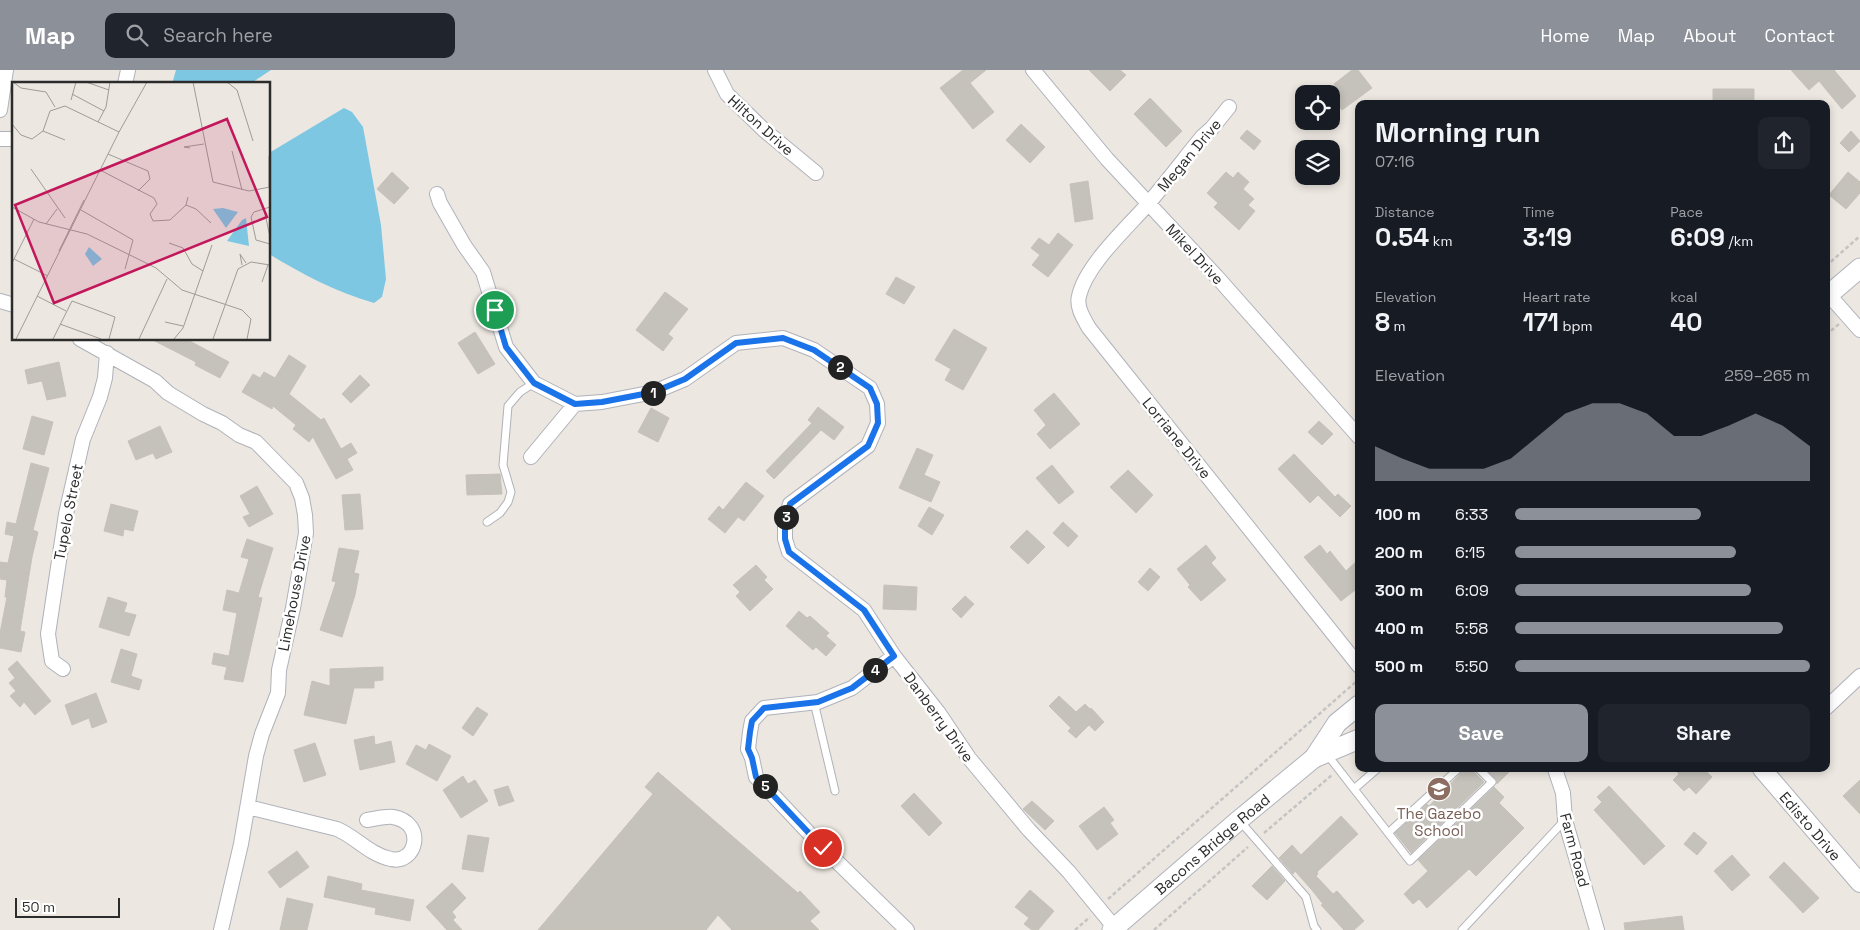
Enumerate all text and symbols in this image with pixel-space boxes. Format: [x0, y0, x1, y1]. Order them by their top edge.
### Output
search box [105, 13, 455, 58]
text: Map [25, 20, 75, 51]
icon: search [123, 21, 151, 49]
text: Search here [163, 23, 273, 48]
text: Home [1541, 24, 1590, 47]
text: Map [1618, 24, 1655, 47]
text: About [1683, 24, 1737, 47]
text: Contact [1765, 24, 1835, 47]
inset map [12, 82, 270, 340]
map controls [1295, 85, 1340, 185]
button: locate [1295, 85, 1340, 130]
street label: Hilton Drive [724, 90, 798, 160]
text: Morning run [1375, 114, 1540, 150]
street label: Megan Drive [1153, 115, 1225, 195]
button: share [1758, 117, 1810, 169]
button: layers [1295, 140, 1340, 185]
text: 07:16 [1375, 151, 1415, 172]
text: Distance [1375, 203, 1435, 221]
text: Time [1523, 203, 1555, 221]
text: Pace [1670, 203, 1703, 221]
street label: Mikel Drive [1162, 219, 1228, 289]
text: 0.54 [1375, 221, 1429, 253]
text: 3:19 [1523, 221, 1572, 253]
text: 6:09 [1670, 221, 1725, 253]
text: km [1429, 232, 1452, 250]
text: /km [1725, 232, 1753, 250]
text: Elevation [1375, 288, 1436, 306]
text: Heart rate [1523, 288, 1591, 306]
text: kcal [1670, 288, 1697, 306]
pin [474, 289, 516, 331]
icon: arrive [481, 296, 509, 324]
text: 8 [1375, 306, 1390, 338]
text: 171 [1523, 306, 1559, 338]
text: 40 [1670, 306, 1702, 338]
text: m [1390, 317, 1406, 335]
text: bpm [1559, 317, 1593, 335]
pin: 2 [828, 354, 852, 380]
text: 2 [836, 358, 845, 376]
text: Elevation [1375, 365, 1445, 386]
text: 259–265 m [1724, 365, 1810, 386]
pin: 1 [640, 380, 666, 406]
text: 1 [650, 384, 657, 402]
street label: Lorriane Drive [1139, 394, 1216, 482]
street label: Tupelo Street [49, 462, 87, 562]
pin: 3 [774, 504, 798, 530]
text: 100 m [1375, 504, 1421, 525]
text: 6:33 [1455, 504, 1488, 525]
text: 3 [782, 508, 791, 526]
street label: Limehouse Drive [273, 533, 315, 653]
text: 200 m [1375, 542, 1423, 563]
text: 6:15 [1455, 542, 1485, 563]
text: 300 m [1375, 580, 1423, 601]
text: 6:09 [1455, 580, 1489, 601]
text: 400 m [1375, 618, 1424, 639]
text: 5:58 [1455, 618, 1488, 639]
text: 500 m [1375, 656, 1423, 677]
text: 5:50 [1455, 656, 1488, 677]
pin: 4 [862, 658, 888, 682]
text: 4 [871, 661, 880, 679]
street label: Danberry Drive [900, 668, 978, 766]
button: Save [1375, 704, 1588, 762]
button: Share [1598, 704, 1810, 762]
pin: 5 [752, 774, 778, 798]
school or university icon: The Gazebo School [1426, 776, 1452, 802]
text: 5 [761, 777, 770, 795]
street label: Edisto Drive [1776, 787, 1846, 864]
street label: Bacons Bridge Road [1150, 789, 1273, 898]
place label: The Gazebo School [1397, 804, 1481, 840]
street label: Farm Road [1556, 811, 1594, 889]
pin [802, 827, 844, 869]
icon: check [809, 834, 837, 862]
scale bar [15, 895, 120, 918]
text: 50 m [22, 898, 55, 916]

